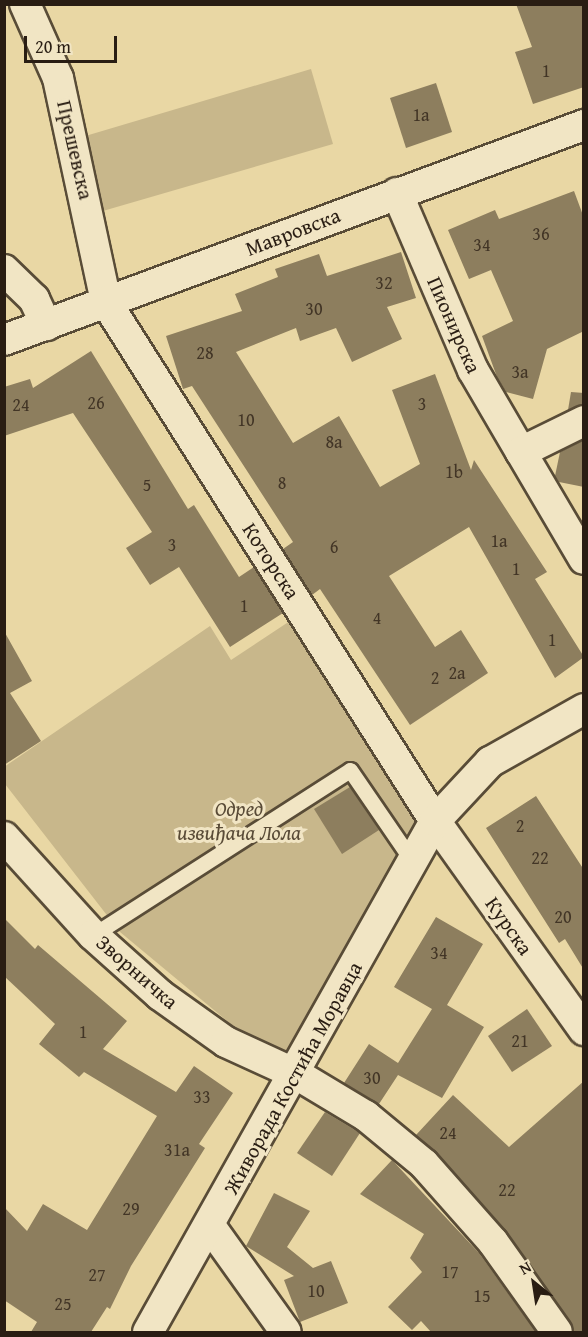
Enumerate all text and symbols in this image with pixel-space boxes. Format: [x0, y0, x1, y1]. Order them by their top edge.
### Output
scale bar [27, 24, 120, 62]
text: 20 m [35, 33, 71, 60]
house number: 1 [542, 60, 550, 82]
street label: Прешевска [51, 98, 99, 202]
house number: 1a [412, 104, 430, 126]
street label: Мавровска [242, 202, 344, 262]
house number: 36 [532, 223, 550, 245]
house number: 34 [473, 234, 491, 256]
house number: 32 [375, 272, 393, 294]
street label: Пионирска [422, 273, 486, 377]
house number: 30 [305, 298, 323, 320]
house number: 28 [196, 342, 214, 364]
house number: 3a [511, 361, 529, 383]
house number: 26 [87, 392, 105, 414]
house number: 3 [418, 393, 426, 415]
house number: 24 [12, 394, 30, 416]
house number: 10 [237, 409, 255, 431]
house number: 8a [325, 431, 343, 453]
house number: 1b [445, 461, 463, 483]
house number: 8 [278, 472, 286, 494]
house number: 5 [143, 474, 151, 496]
street label: Которска [237, 518, 305, 604]
house number: 1a [490, 530, 508, 552]
house number: 3 [168, 534, 176, 556]
house number: 6 [330, 536, 338, 558]
house number: 1 [512, 558, 520, 580]
house number: 1 [240, 595, 248, 617]
house number: 4 [373, 607, 381, 629]
house number: 1 [548, 629, 556, 651]
house number: 2a [448, 662, 466, 684]
house number: 2 [431, 667, 439, 689]
park label: Одред извиђача Лола [177, 796, 301, 846]
house number: 2 [516, 815, 524, 837]
house number: 22 [531, 847, 549, 869]
street label: Курска [480, 892, 538, 960]
house number: 20 [554, 906, 572, 928]
street label: Зворничка [91, 930, 183, 1014]
house number: 34 [430, 942, 448, 964]
street label: Живорада Костића Моравца [218, 957, 368, 1199]
house number: 1 [79, 1021, 87, 1043]
house number: 21 [511, 1030, 529, 1052]
house number: 30 [363, 1067, 381, 1089]
house number: 33 [193, 1086, 211, 1108]
house number: 24 [439, 1122, 457, 1144]
house number: 31a [164, 1139, 190, 1161]
house number: 22 [498, 1179, 516, 1201]
house number: 29 [122, 1198, 140, 1220]
north arrow [504, 1253, 564, 1313]
text: N [514, 1254, 536, 1280]
house number: 17 [441, 1261, 459, 1283]
house number: 27 [88, 1264, 106, 1286]
house number: 10 [307, 1280, 325, 1302]
house number: 15 [473, 1285, 491, 1307]
house number: 25 [54, 1293, 72, 1315]

